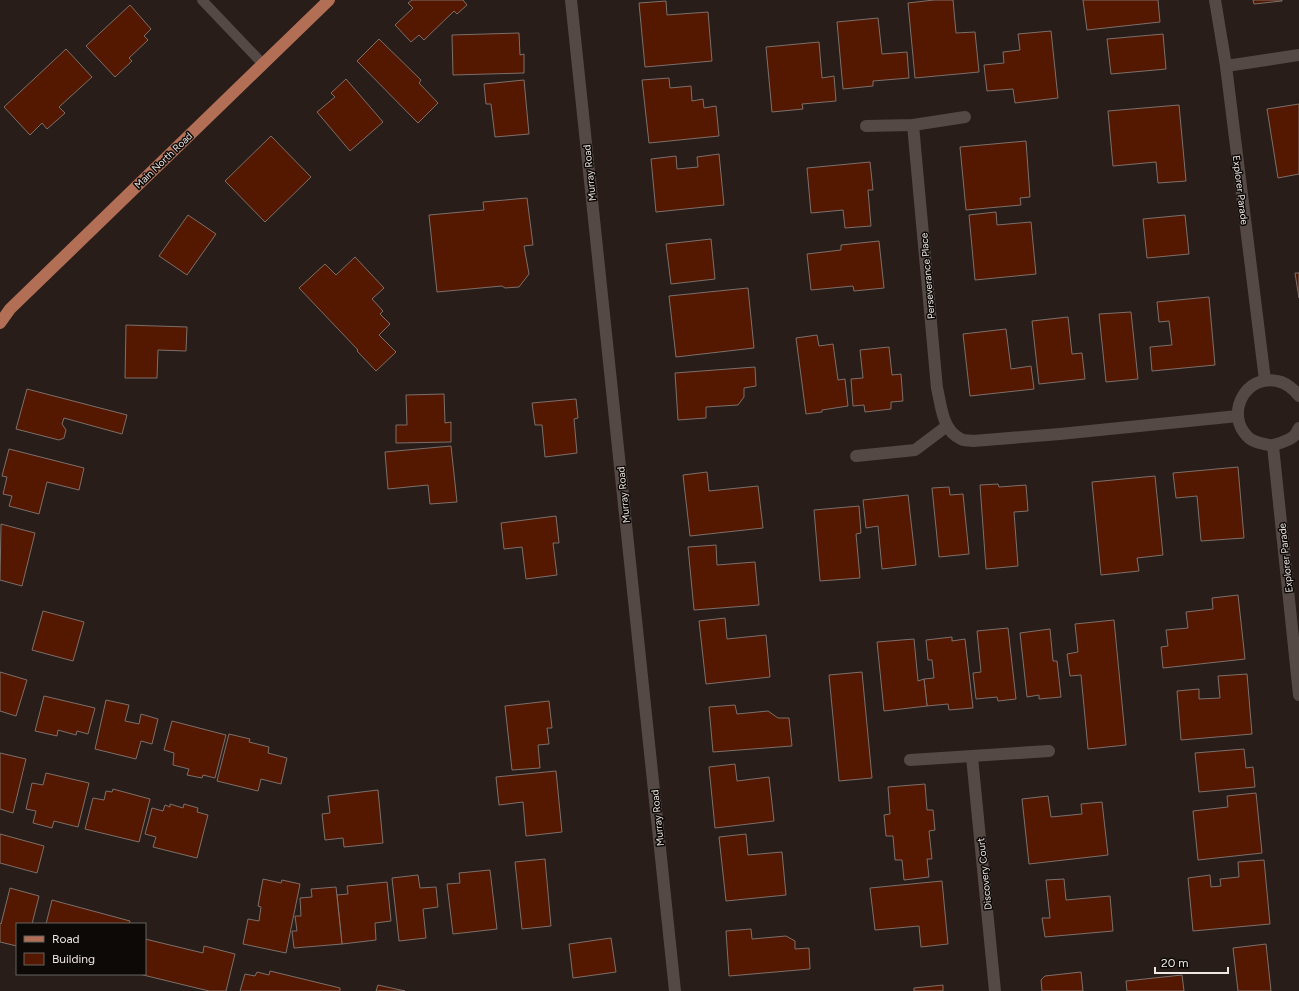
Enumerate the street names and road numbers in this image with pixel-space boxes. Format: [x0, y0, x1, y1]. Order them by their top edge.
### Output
street label: Main North Road [132, 129, 195, 191]
street label: Murray Road [580, 144, 599, 202]
street label: Explorer Parade [1230, 155, 1251, 226]
street label: Perseverance Place [917, 232, 938, 320]
street label: Murray Road [614, 466, 633, 524]
street label: Explorer Parade [1275, 522, 1296, 593]
street label: Murray Road [648, 789, 667, 847]
street label: Discovery Court [974, 837, 995, 911]

